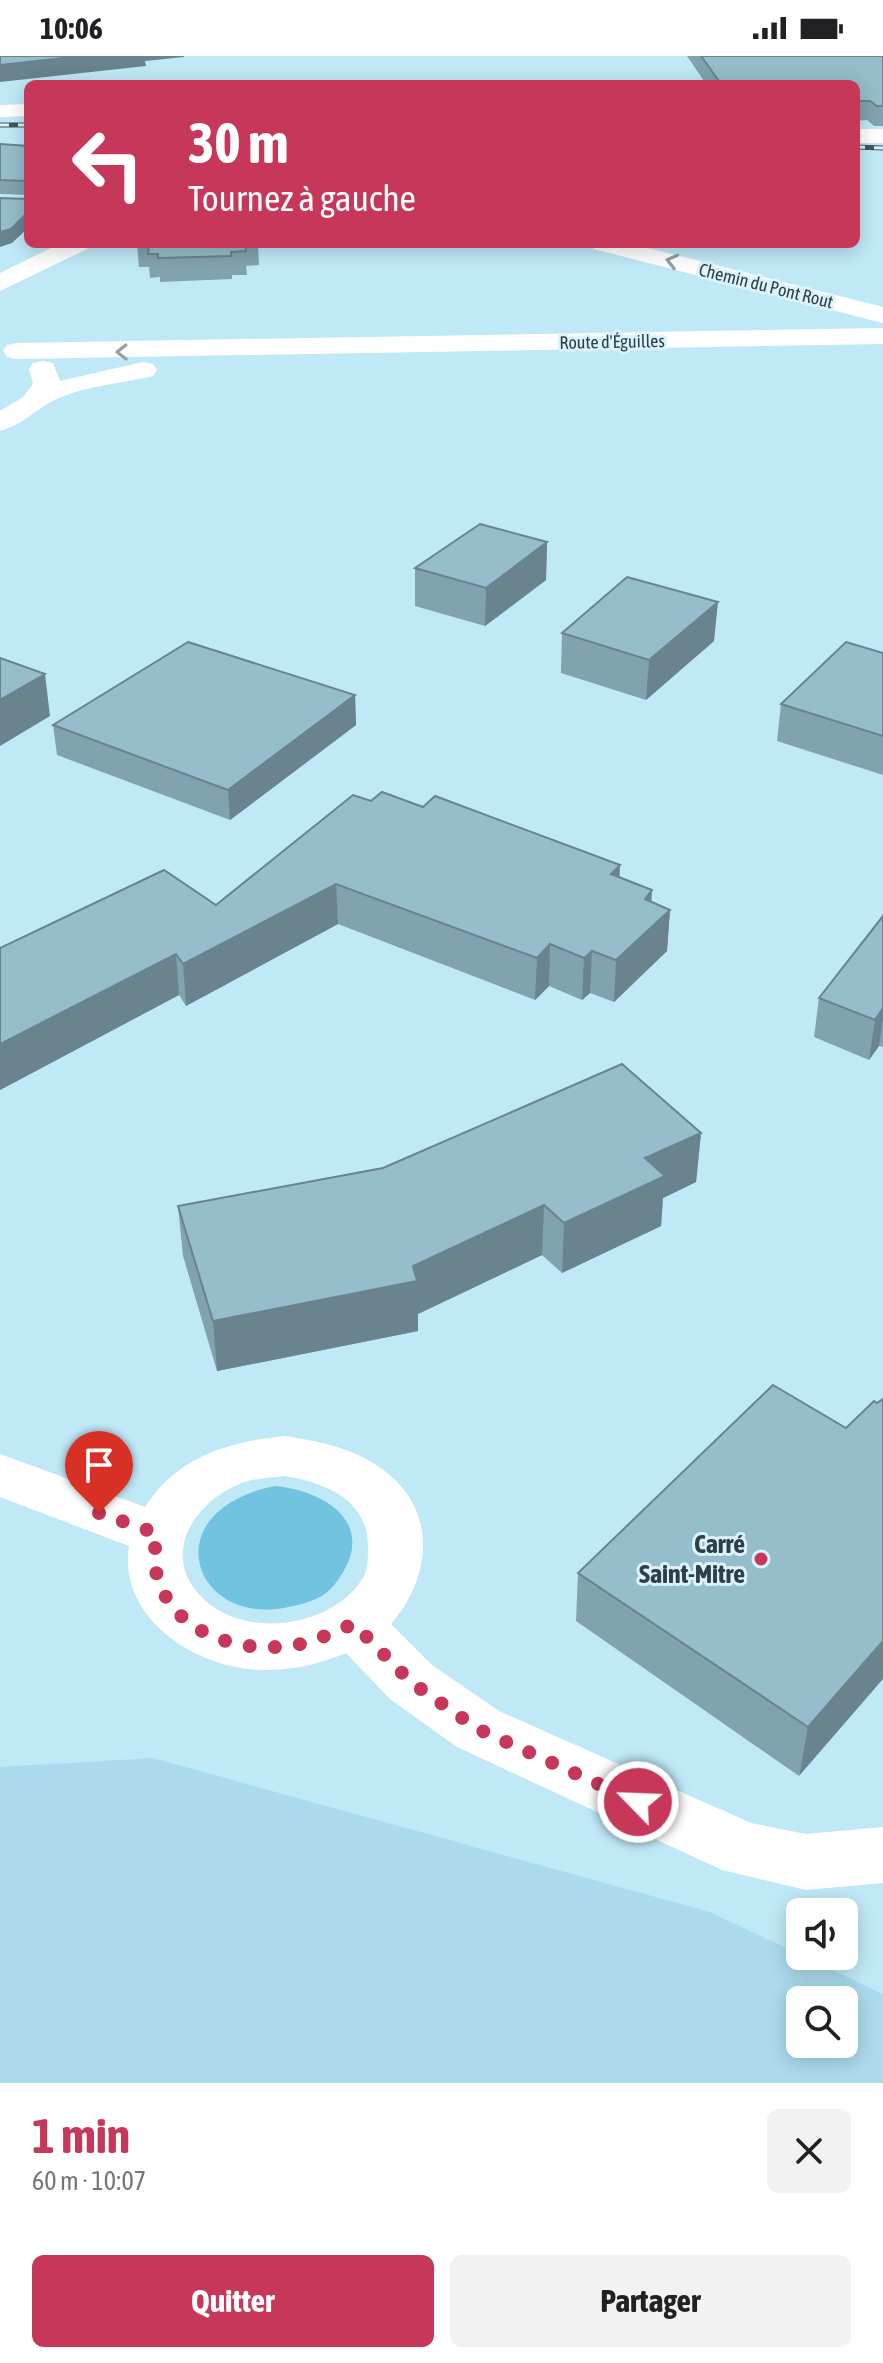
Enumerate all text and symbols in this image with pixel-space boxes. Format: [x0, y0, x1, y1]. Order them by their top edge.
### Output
text: 10:06 [40, 11, 103, 45]
text: 30 m [188, 111, 289, 175]
icon: left [56, 112, 160, 216]
text: Tournez à gauche [188, 177, 416, 219]
one-way arrow [665, 254, 679, 271]
street label: Chemin du Pont Rout [697, 259, 836, 312]
street label: Route d'Éguilles [559, 330, 665, 353]
one-way arrow [115, 343, 128, 361]
pin [65, 1431, 133, 1513]
icon: arrive [77, 1443, 121, 1487]
place label: Carré Saint-Mitre [639, 1529, 745, 1589]
marker: Carré Saint-Mitre [752, 1550, 770, 1568]
position arrow [596, 1760, 680, 1844]
map controls [786, 1898, 858, 2058]
button: sound [786, 1898, 858, 1970]
button: search [786, 1986, 858, 2058]
text: 1 min [32, 2108, 130, 2163]
button: close [767, 2109, 851, 2193]
text: 60 m · 10:07 [32, 2166, 146, 2196]
button: Quitter [32, 2255, 434, 2347]
button: Partager [450, 2255, 851, 2347]

